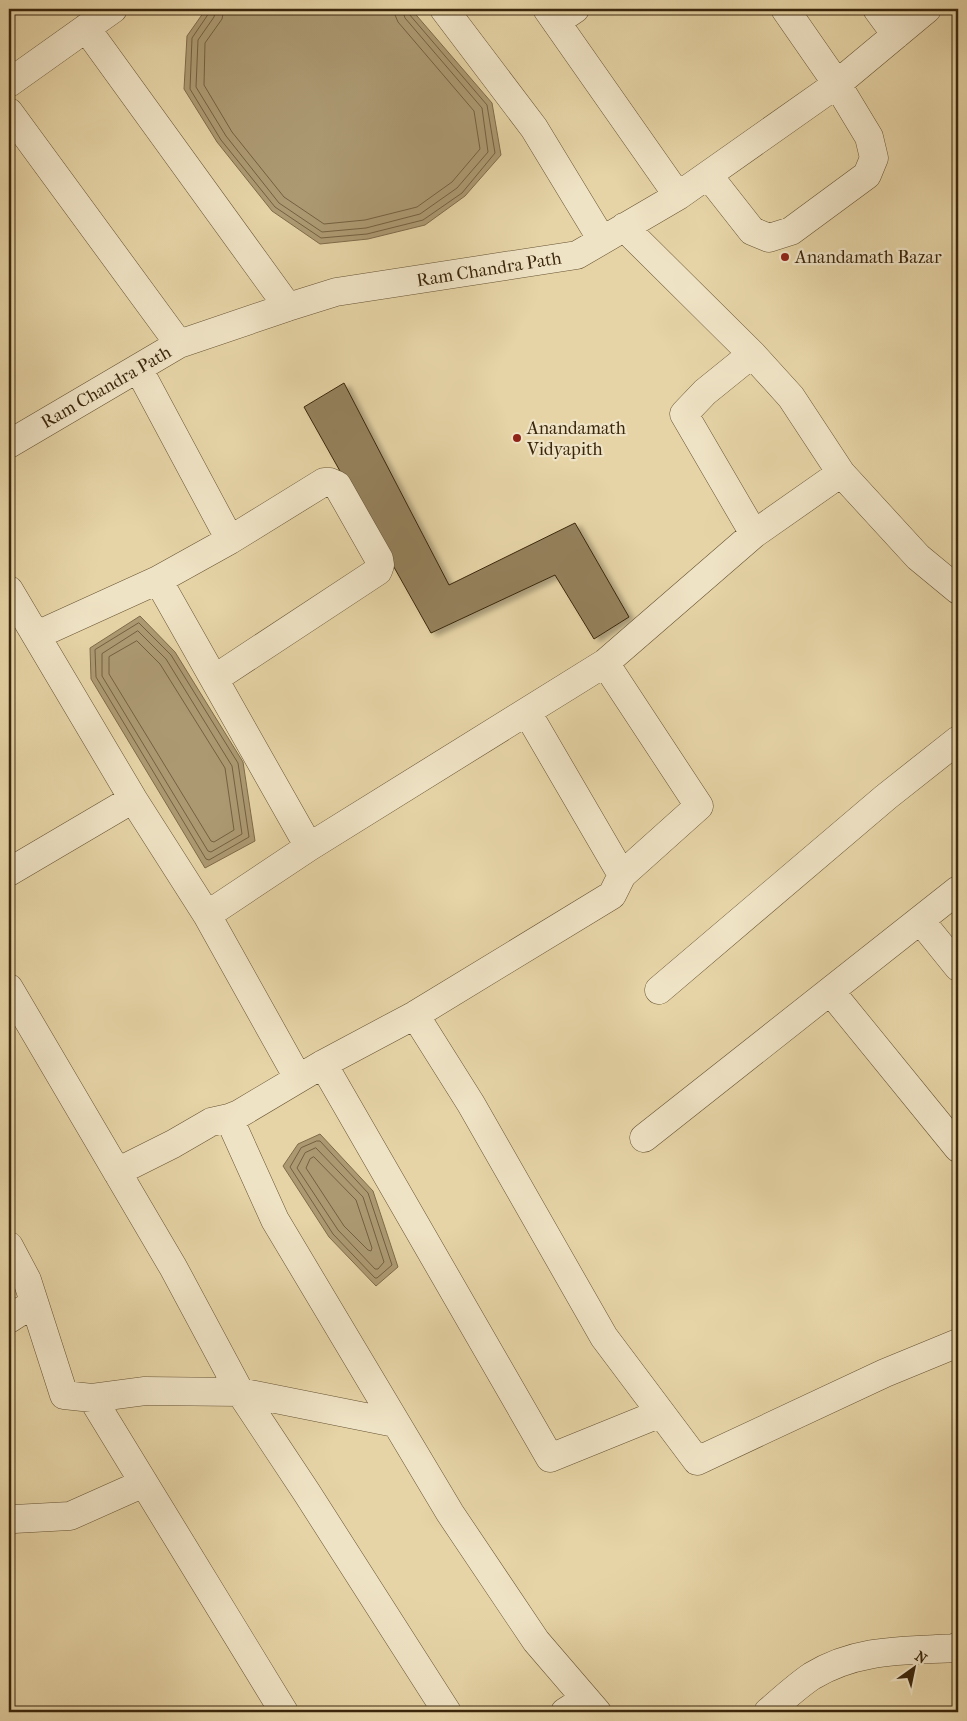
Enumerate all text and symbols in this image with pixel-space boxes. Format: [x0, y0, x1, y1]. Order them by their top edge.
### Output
place label: Anandamath Bazar [794, 247, 942, 268]
street label: Ram Chandra Path [415, 248, 563, 291]
marker: Anandamath Bazar [779, 251, 791, 263]
street label: Ram Chandra Path [38, 342, 175, 433]
place label: Anandamath Vidyapith [526, 418, 626, 460]
marker: Anandamath Vidyapith [511, 432, 523, 444]
north arrow [890, 1644, 940, 1694]
text: N [912, 1647, 930, 1668]

